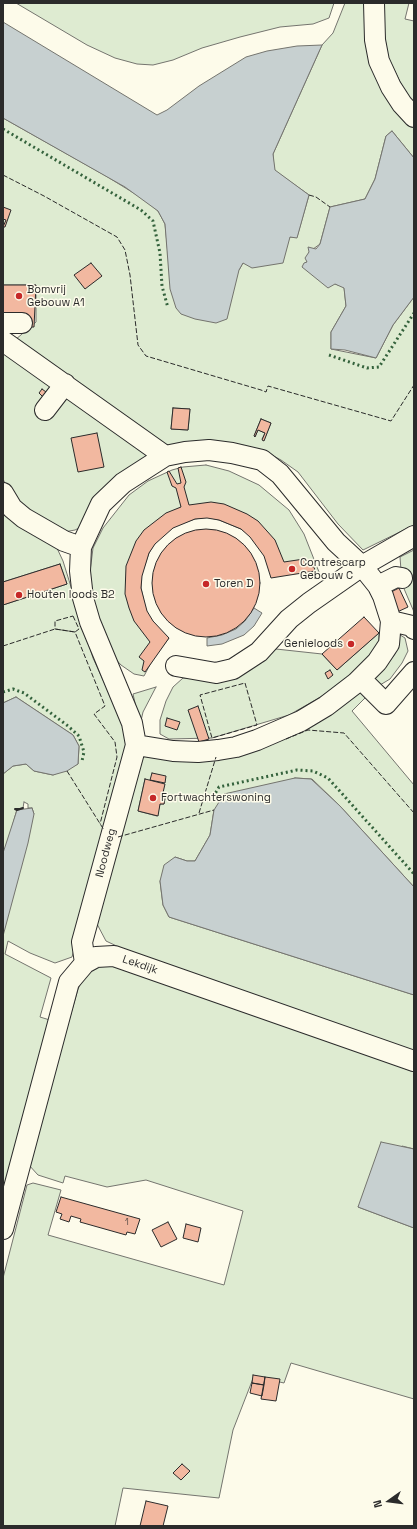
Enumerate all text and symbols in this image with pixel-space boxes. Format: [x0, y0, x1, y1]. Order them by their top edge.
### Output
place label: Bomvrij Gebouw A1 [27, 283, 85, 309]
marker: Bomvrij Gebouw A1 [14, 291, 24, 301]
place label: Contrescarp Gebouw C [300, 556, 366, 582]
marker: Contrescarp Gebouw C [287, 564, 297, 574]
place label: Toren D [214, 577, 253, 591]
marker: Toren D [201, 579, 211, 589]
place label: Houten loods B2 [27, 588, 115, 602]
marker: Houten loods B2 [14, 590, 24, 600]
place label: Genieloods [284, 637, 343, 651]
marker: Genieloods [346, 639, 356, 649]
place label: Fortwachterswoning [161, 791, 271, 805]
marker: Fortwachterswoning [148, 793, 158, 803]
street label: Noodweg [93, 827, 119, 879]
street label: Lekdijk [121, 953, 159, 977]
house number: 1 [125, 1218, 129, 1228]
north arrow [369, 1481, 409, 1521]
text: N [370, 1499, 385, 1509]

